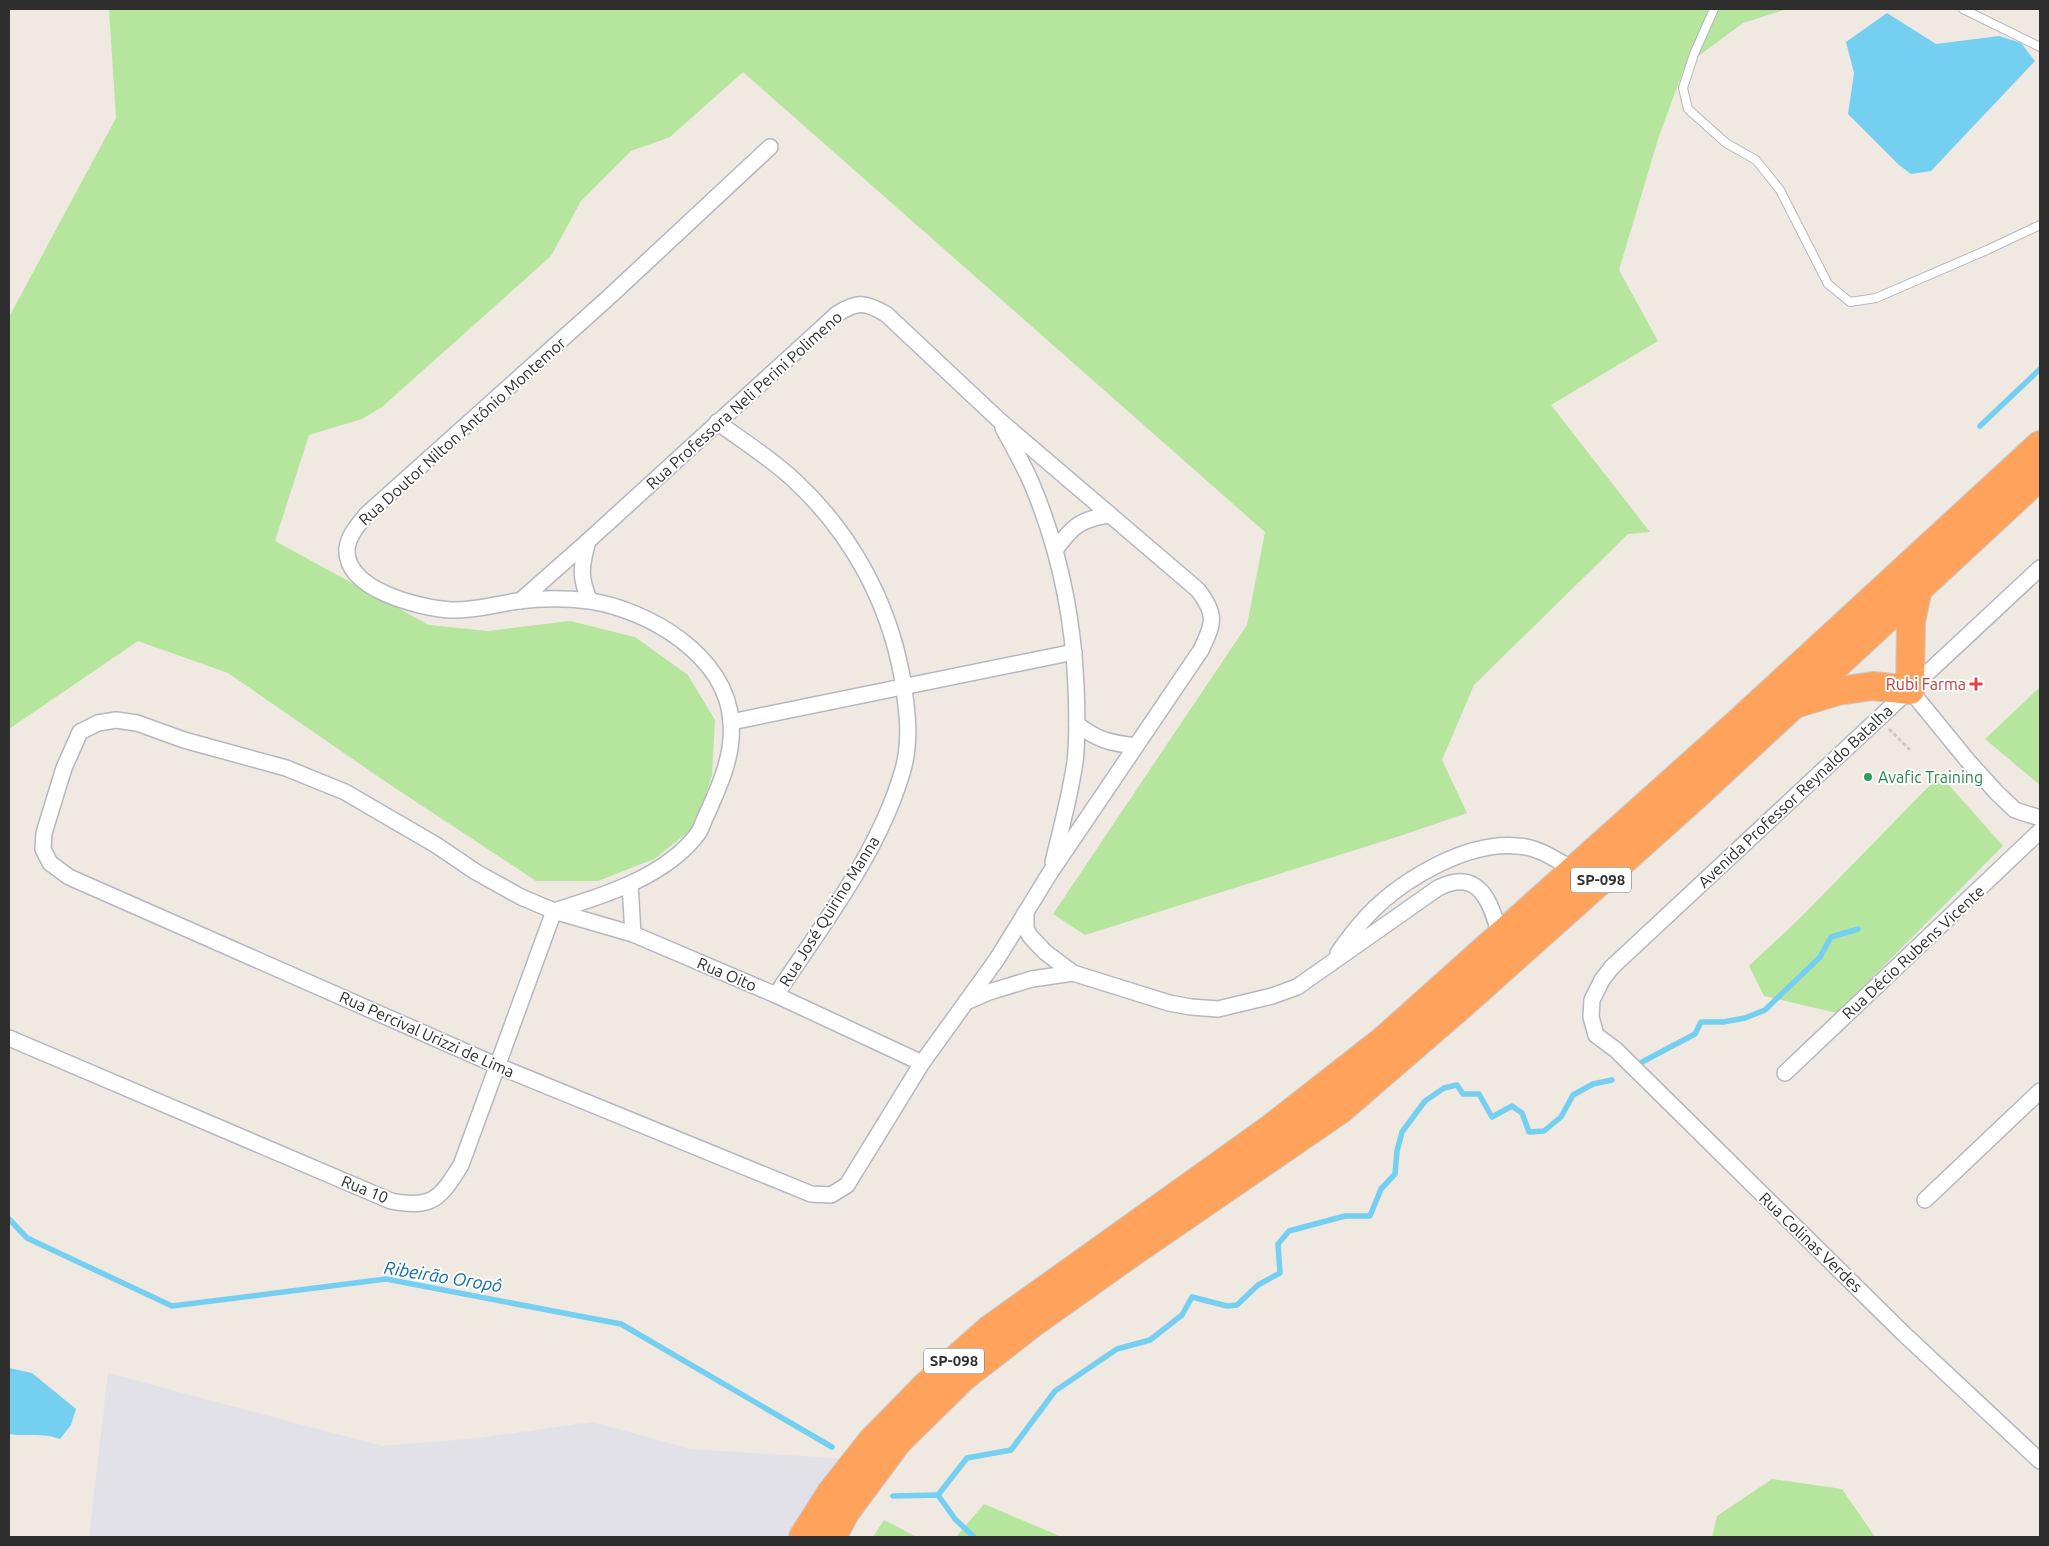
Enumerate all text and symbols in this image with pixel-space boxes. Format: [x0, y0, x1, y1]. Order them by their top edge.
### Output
street label: Rua Professora Neli Perini Polimeno [643, 307, 845, 493]
street label: Rua Doutor Nilton Antônio Montemor [355, 333, 569, 529]
place label: Rubi Farma [1886, 675, 1966, 693]
marker: Rubi Farma [1970, 678, 1982, 690]
street label: Avenida Professor Reynaldo Batalha [1694, 701, 1896, 891]
place label: Avafic Training [1878, 768, 1983, 786]
marker: Avafic Training [1862, 771, 1874, 783]
street label: Rua José Quirino Manna [775, 833, 883, 989]
road number: SP-098 [1571, 868, 1631, 892]
street label: Rua Décio Rubens Vicente [1838, 881, 1988, 1023]
street label: Rua Oito [695, 953, 759, 995]
street label: Rua Percival Urizzi de Lima [337, 987, 517, 1081]
street label: Rua 10 [339, 1171, 391, 1207]
street label: Rua Colinas Verdes [1756, 1188, 1866, 1296]
water label: Ribeirão Oropô [383, 1257, 504, 1295]
road number: SP-098 [924, 1348, 984, 1374]

